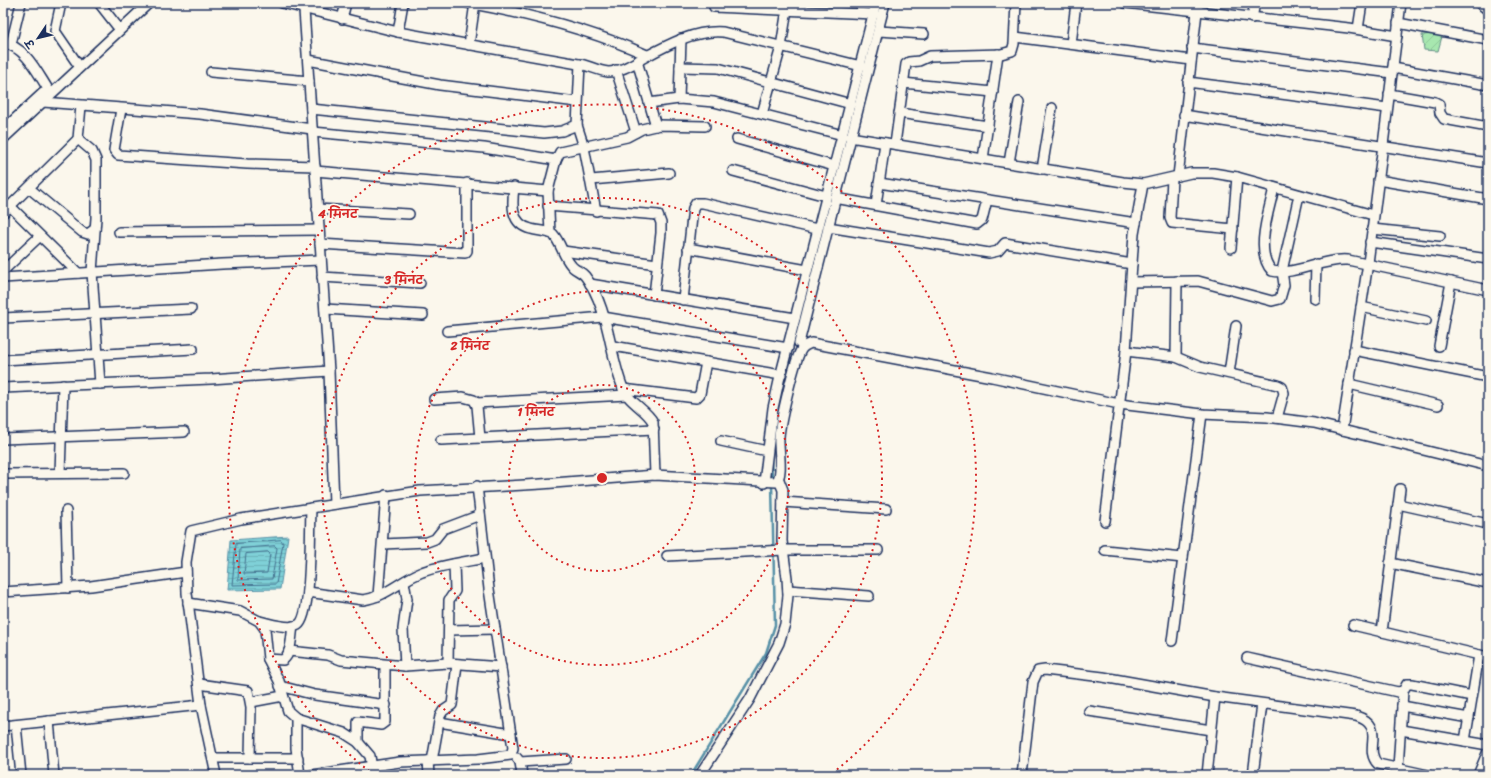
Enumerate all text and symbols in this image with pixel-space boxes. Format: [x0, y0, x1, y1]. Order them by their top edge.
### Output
north arrow [18, 18, 58, 58]
text: उ [19, 34, 41, 53]
text: 4 मिनट [317, 203, 359, 225]
text: 3 मिनट [384, 269, 425, 291]
text: 2 मिनट [449, 335, 491, 357]
text: 1 मिनट [517, 401, 556, 423]
centre of rings [595, 471, 609, 485]

